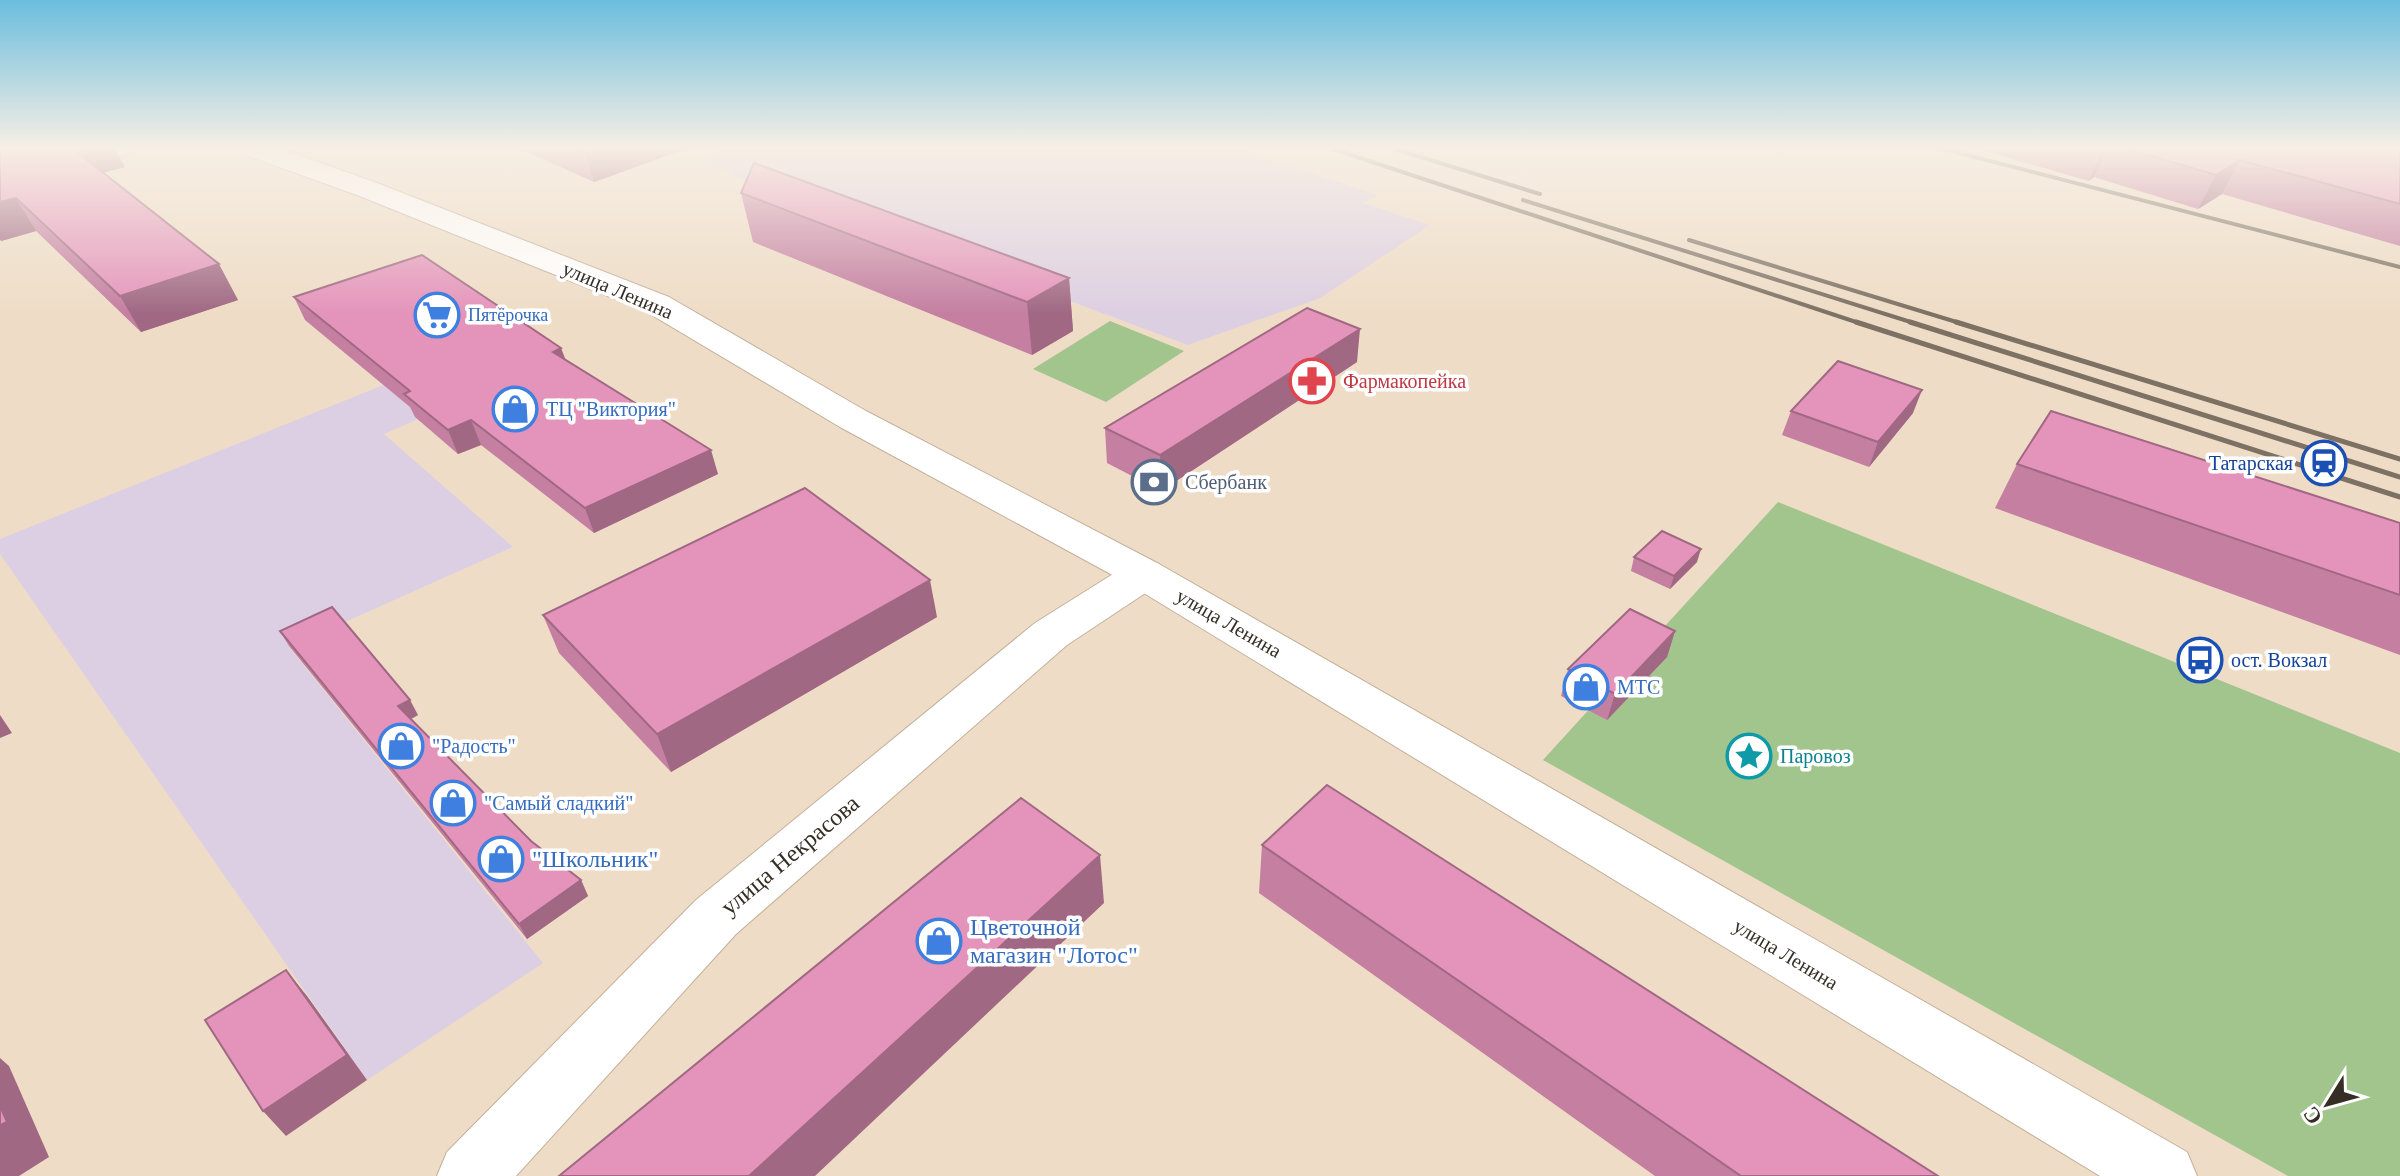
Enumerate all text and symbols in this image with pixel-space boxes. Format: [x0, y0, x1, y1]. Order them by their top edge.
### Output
street label: улица Ленина [559, 257, 677, 324]
supermarket icon: Пятёрочка [413, 291, 461, 339]
place label: Пятёрочка [468, 305, 548, 325]
pharmacy icon: Фармакопейка [1288, 357, 1336, 405]
place label: Фармакопейка [1343, 370, 1466, 393]
shop icon: ТЦ "Виктория" [491, 385, 539, 433]
place label: ТЦ "Виктория" [546, 398, 676, 421]
station icon: Татарская [2300, 439, 2348, 487]
place label: Татарская [2209, 452, 2293, 475]
bank icon: Сбербанк [1130, 458, 1178, 506]
place label: Сбербанк [1185, 471, 1267, 494]
street label: улица Ленина [1172, 584, 1286, 663]
bus stop icon: ост. Вокзал [2176, 636, 2224, 684]
place label: ост. Вокзал [2231, 649, 2327, 671]
shop icon: МТС [1562, 663, 1610, 711]
place label: МТС [1617, 676, 1660, 698]
shop icon: "Радость" [377, 722, 425, 770]
place icon: Паровоз [1725, 732, 1773, 780]
place label: "Радость" [432, 735, 516, 758]
place label: Паровоз [1780, 745, 1851, 768]
shop icon: "Самый сладкий" [429, 779, 477, 827]
street label: улица Некрасова [716, 790, 864, 920]
place label: "Самый сладкий" [484, 792, 633, 815]
shop icon: "Школьник" [477, 835, 525, 883]
place label: "Школьник" [532, 846, 658, 872]
place label: Цветочной магазин "Лотос" [970, 914, 1138, 968]
street label: улица Ленина [1729, 914, 1842, 995]
shop icon: Цветочной магазин "Лотос" [915, 917, 963, 965]
north arrow [2288, 1064, 2368, 1144]
text: С [2298, 1102, 2327, 1130]

